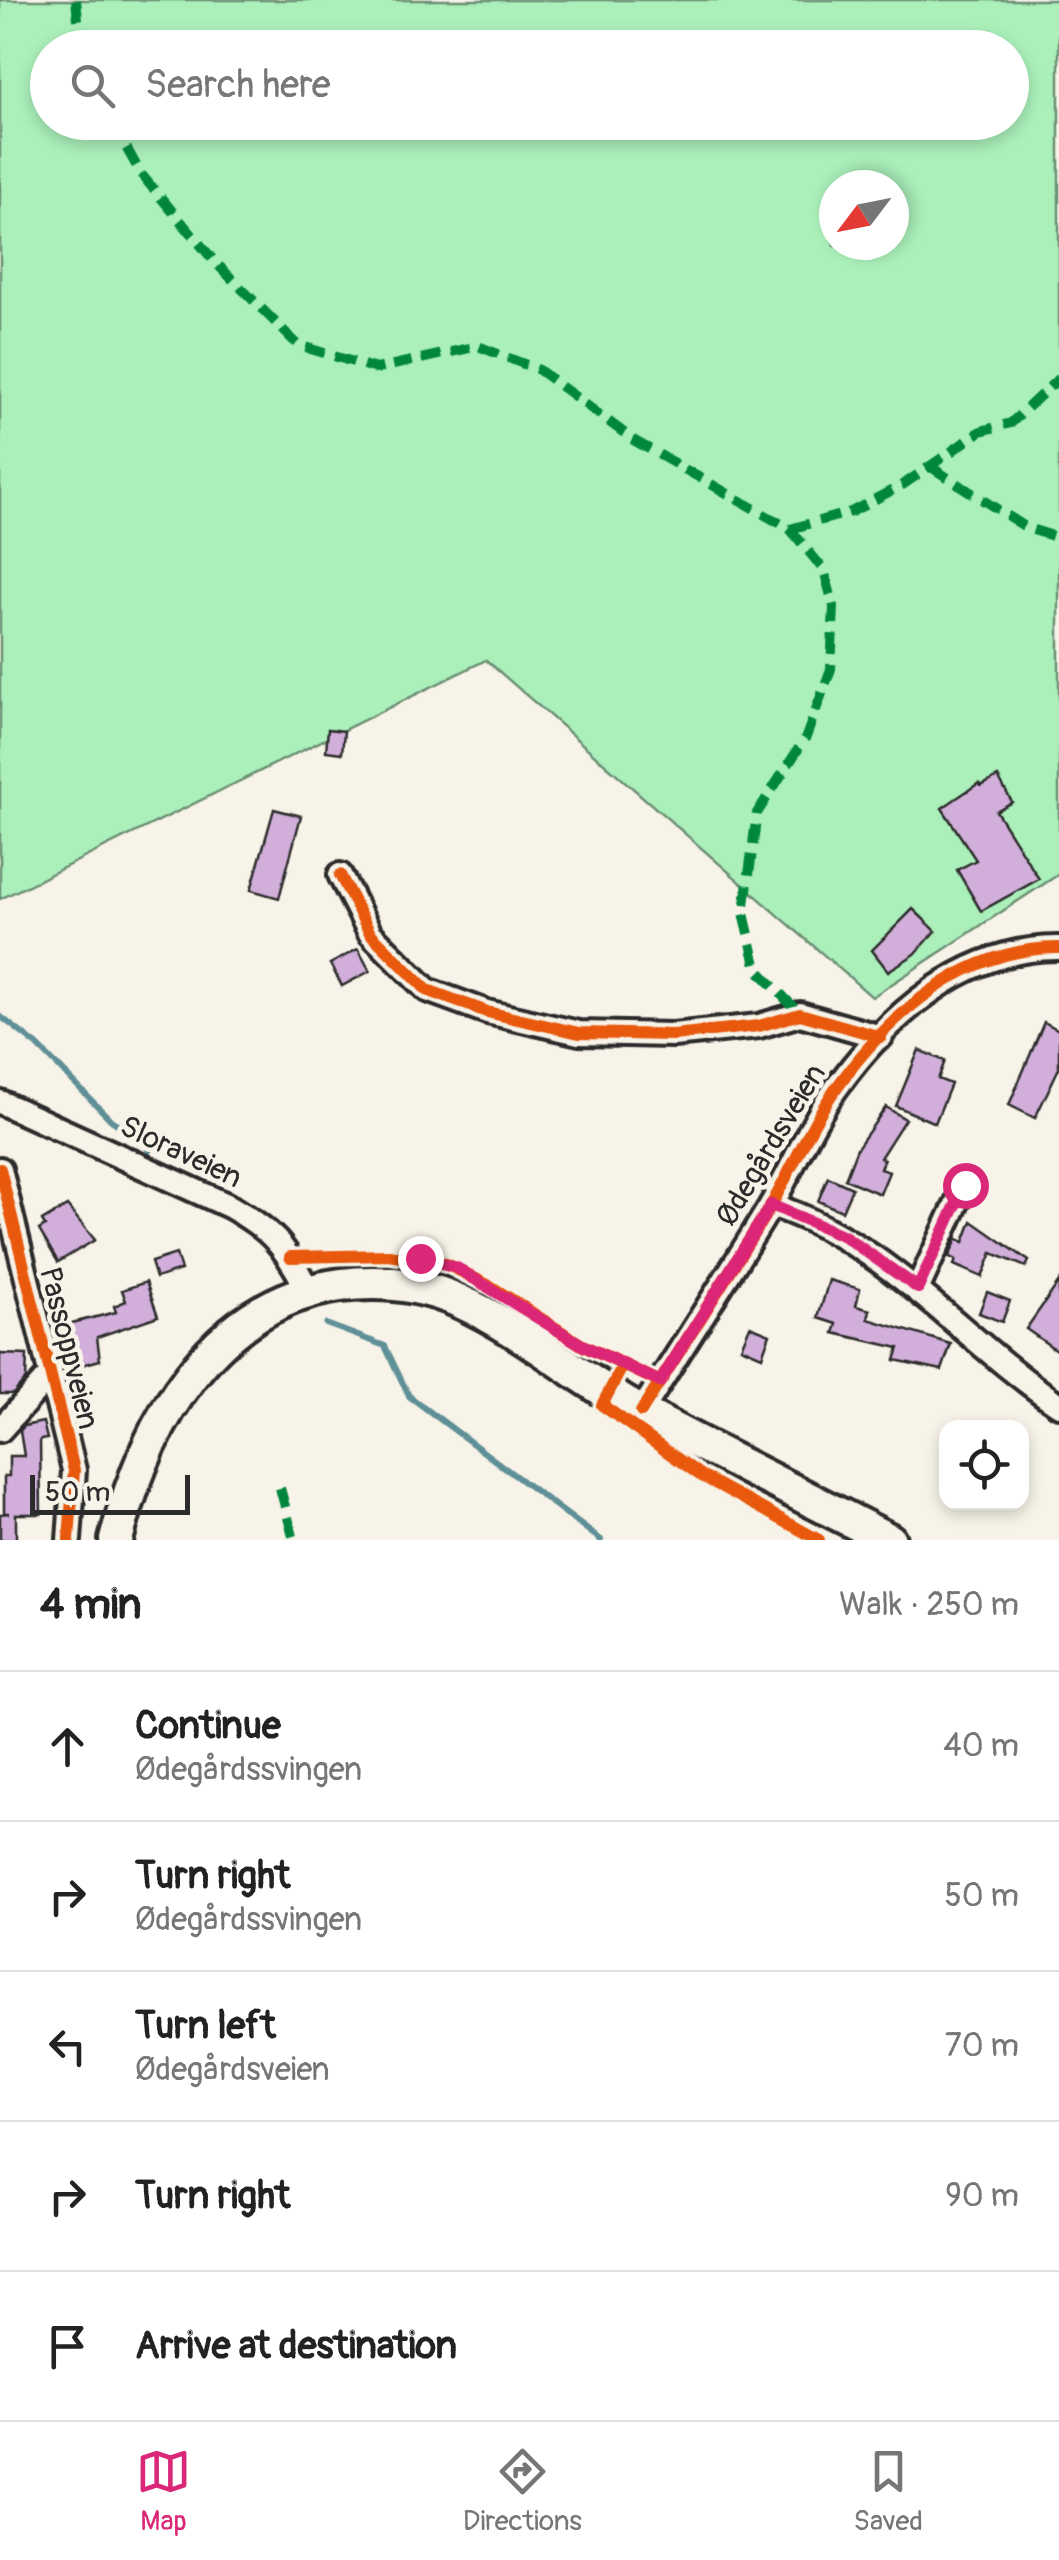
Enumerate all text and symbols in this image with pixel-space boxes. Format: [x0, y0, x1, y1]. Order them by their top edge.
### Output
search box [30, 30, 1029, 140]
icon: search [65, 58, 120, 113]
text: Search here [145, 61, 331, 109]
north arrow [819, 170, 909, 260]
street label: Ødegårdsveien [708, 1057, 834, 1233]
street label: Sloraveien [114, 1108, 248, 1196]
route start [943, 1163, 989, 1209]
route end [398, 1236, 444, 1282]
street label: Passoppveien [31, 1263, 107, 1433]
map controls [939, 1420, 1029, 1510]
button: locate [939, 1420, 1029, 1510]
scale bar [30, 1470, 190, 1514]
text: 50 m [45, 1475, 110, 1510]
text: 4 min [40, 1579, 142, 1631]
text: Walk · 250 m [839, 1585, 1019, 1625]
text: Continue [135, 1702, 281, 1750]
icon: ahead [40, 1719, 95, 1774]
text: 40 m [943, 1726, 1019, 1766]
text: Ødegårdssvingen [135, 1750, 362, 1790]
text: Turn right [135, 1852, 290, 1900]
icon: right [40, 1869, 95, 1924]
text: 50 m [944, 1876, 1019, 1916]
text: Ødegårdssvingen [135, 1900, 362, 1940]
text: Turn left [135, 2002, 276, 2050]
icon: left [40, 2019, 95, 2074]
text: 70 m [945, 2026, 1019, 2066]
text: Ødegårdsveien [135, 2050, 330, 2090]
icon: right [40, 2169, 95, 2224]
text: Turn right [135, 2172, 290, 2220]
text: 90 m [945, 2176, 1019, 2216]
icon: arrive [40, 2319, 95, 2374]
text: Arrive at destination [135, 2322, 457, 2370]
tab: Map [136, 2444, 191, 2539]
tab: Directions [463, 2444, 582, 2539]
tab: Saved [854, 2444, 923, 2539]

